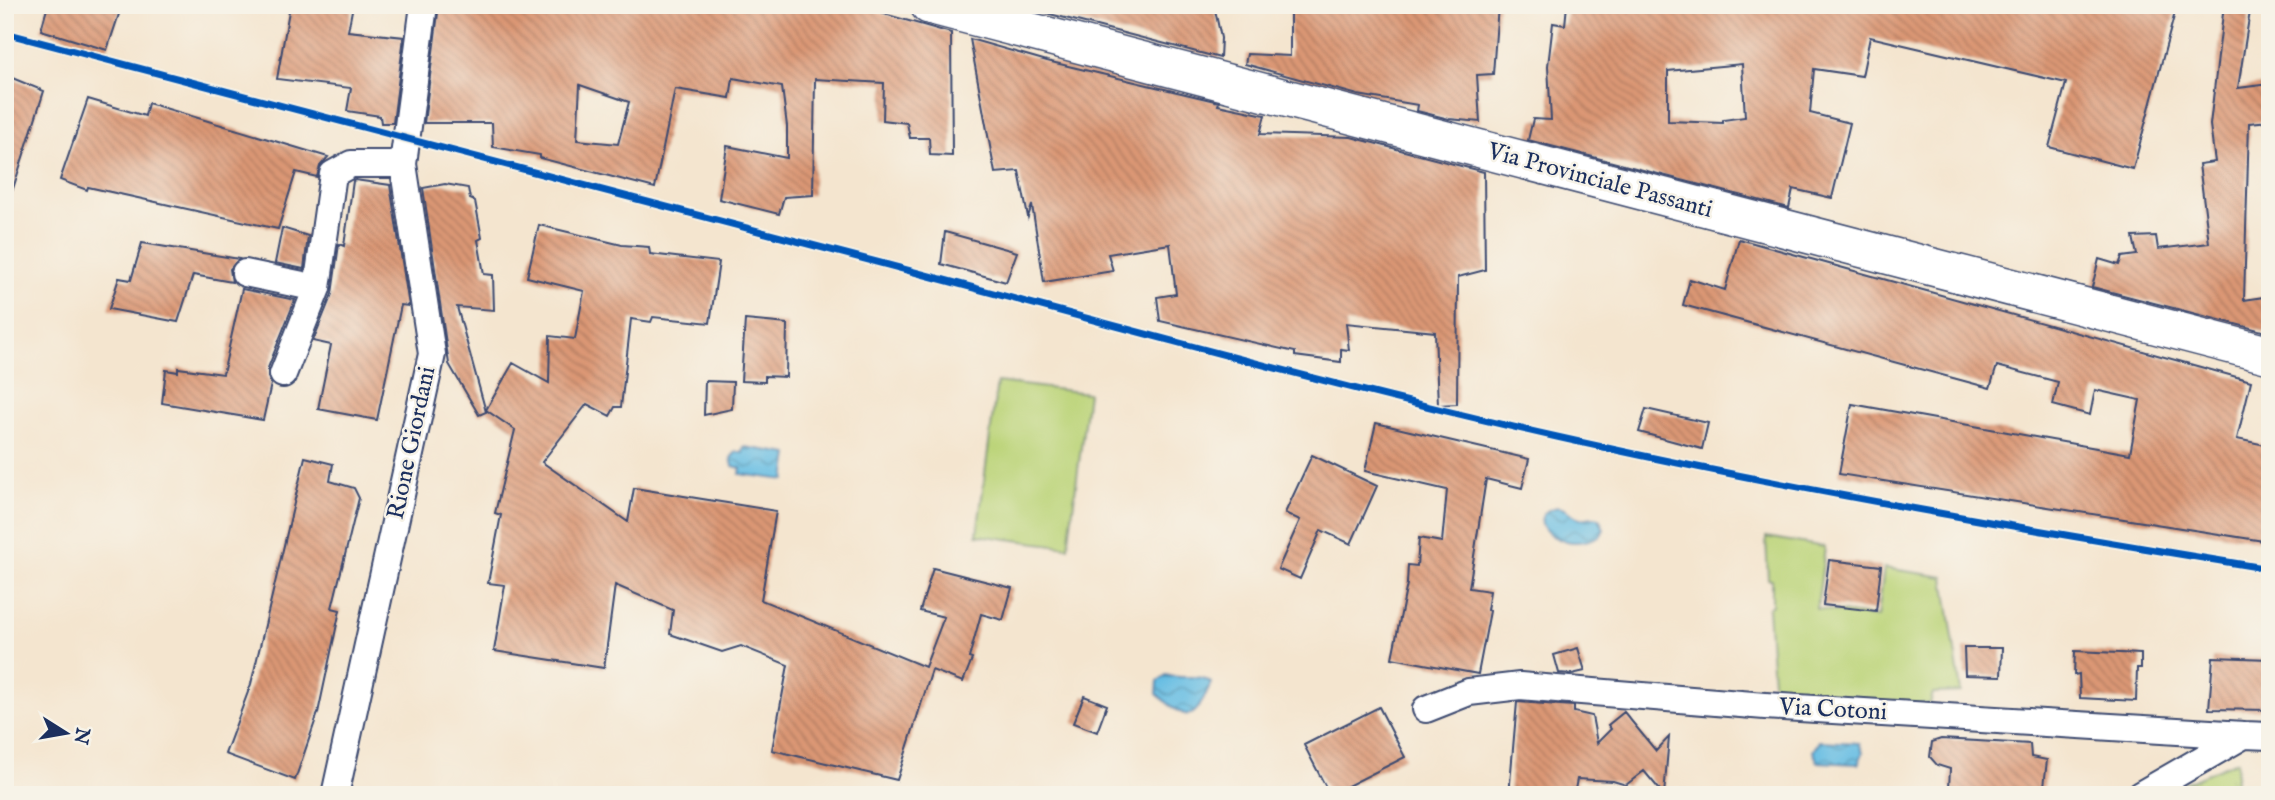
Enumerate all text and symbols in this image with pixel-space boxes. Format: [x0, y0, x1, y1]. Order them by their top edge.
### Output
street label: Via Provinciale Passanti [1483, 136, 1716, 226]
street label: Rione Giordani [381, 364, 443, 522]
street label: Via Cotoni [1777, 692, 1888, 728]
north arrow [32, 698, 102, 768]
text: N [67, 725, 94, 747]

